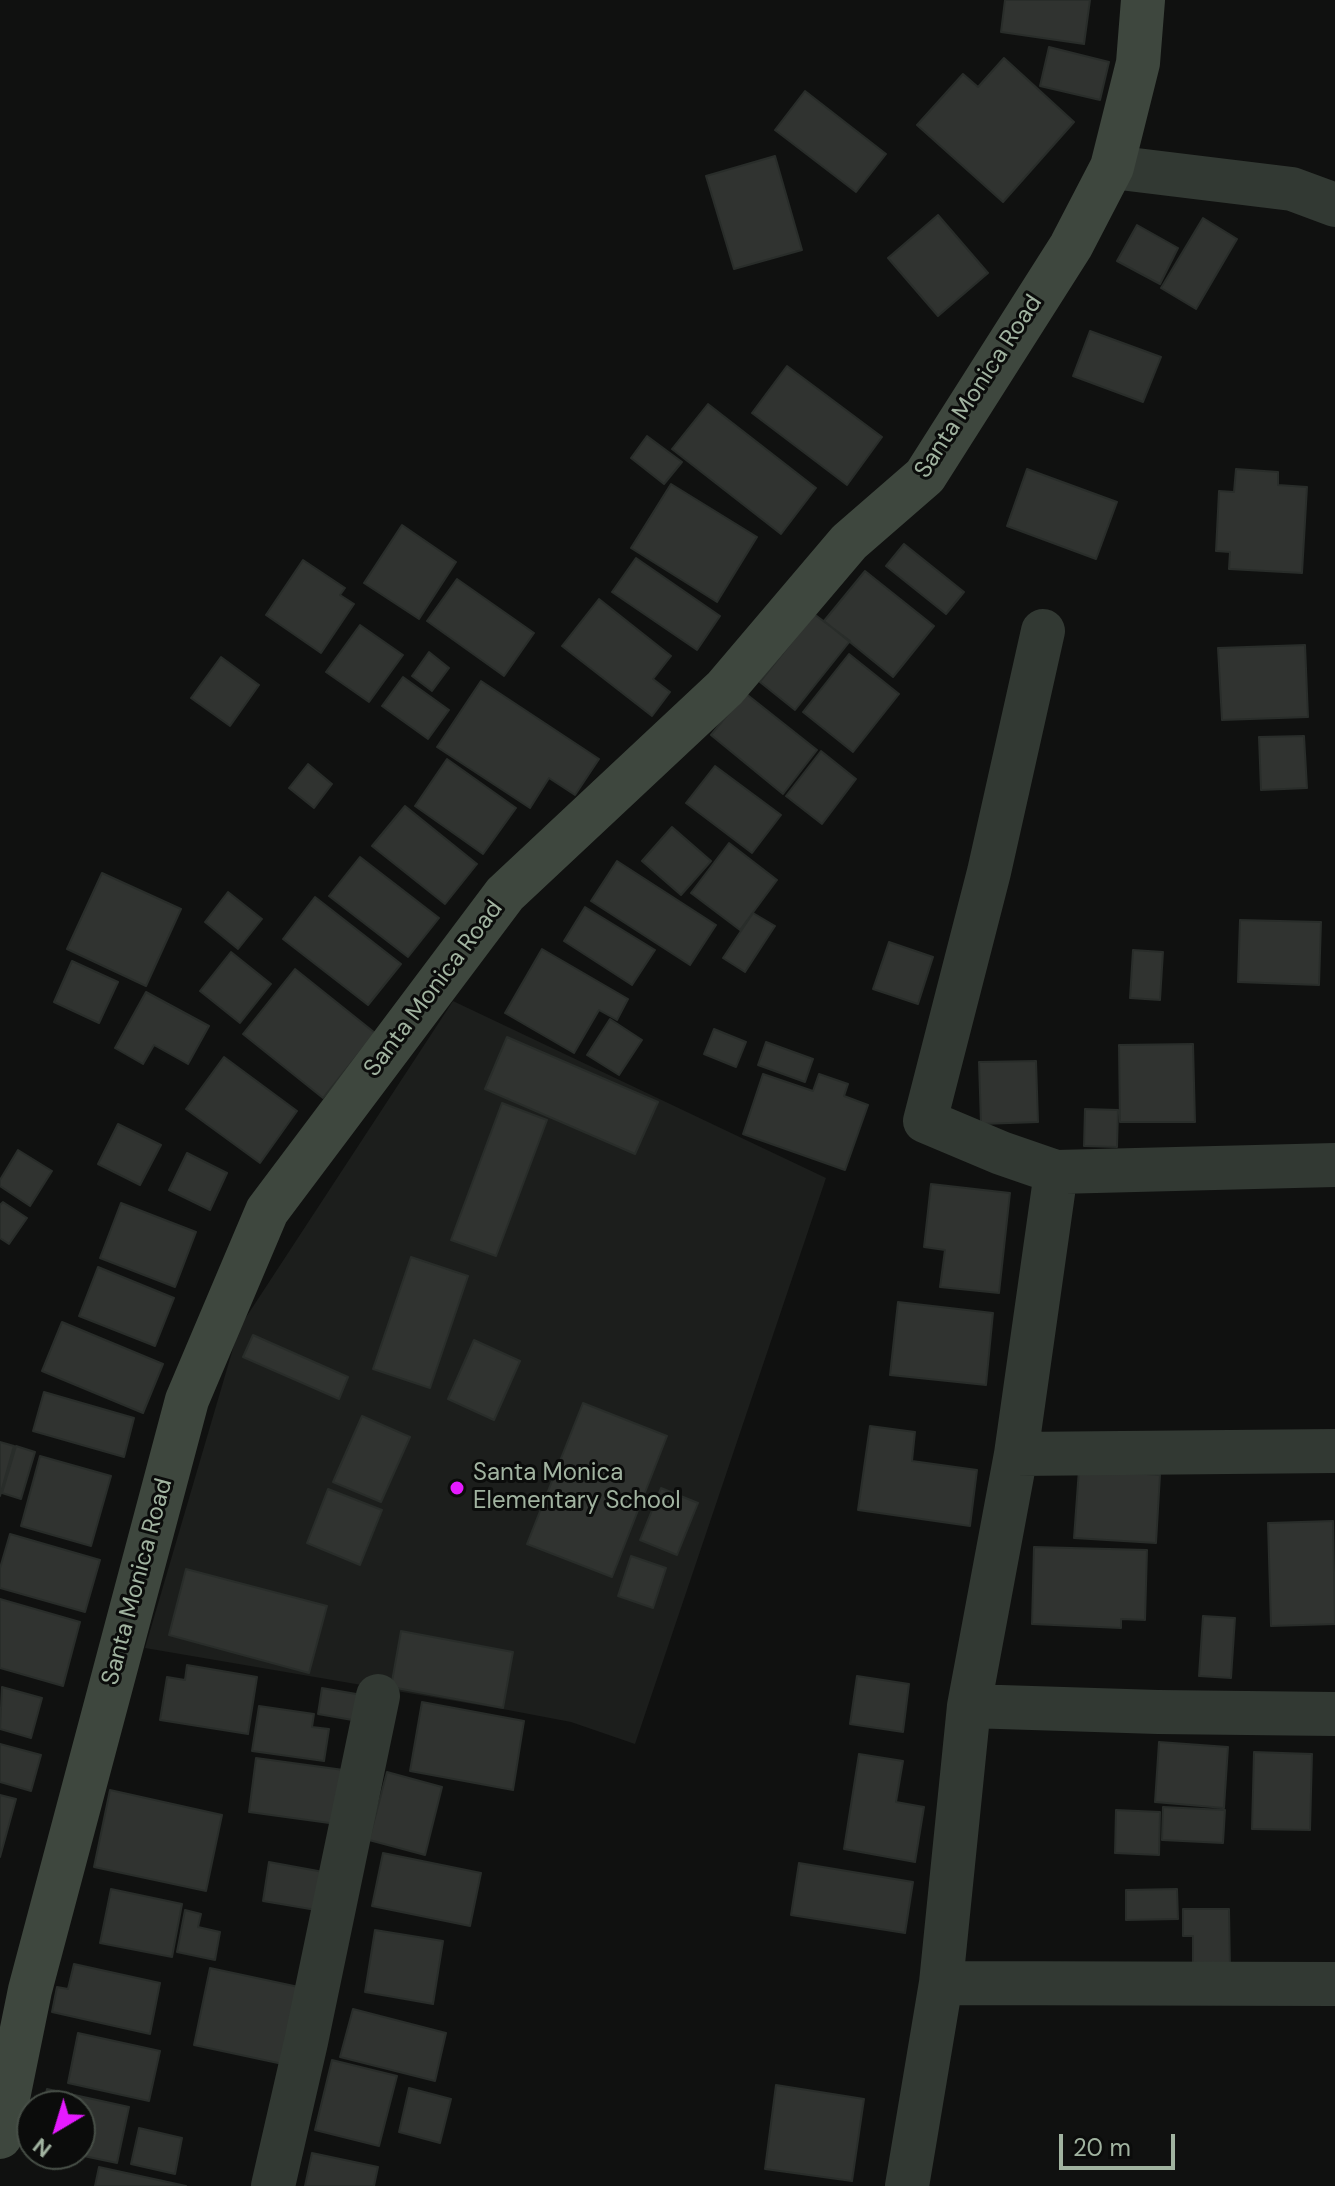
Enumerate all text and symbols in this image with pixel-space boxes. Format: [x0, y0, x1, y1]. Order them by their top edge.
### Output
street label: Santa Monica Road [909, 290, 1049, 484]
street label: Santa Monica Road [359, 895, 509, 1083]
place label: Santa Monica Elementary School [473, 1460, 681, 1516]
street label: Santa Monica Road [97, 1476, 179, 1688]
marker: Santa Monica Elementary School [448, 1479, 466, 1497]
north arrow [16, 2090, 96, 2170]
scale bar [1063, 2118, 1179, 2168]
text: N [27, 2131, 57, 2164]
text: 20 m [1073, 2132, 1131, 2163]

